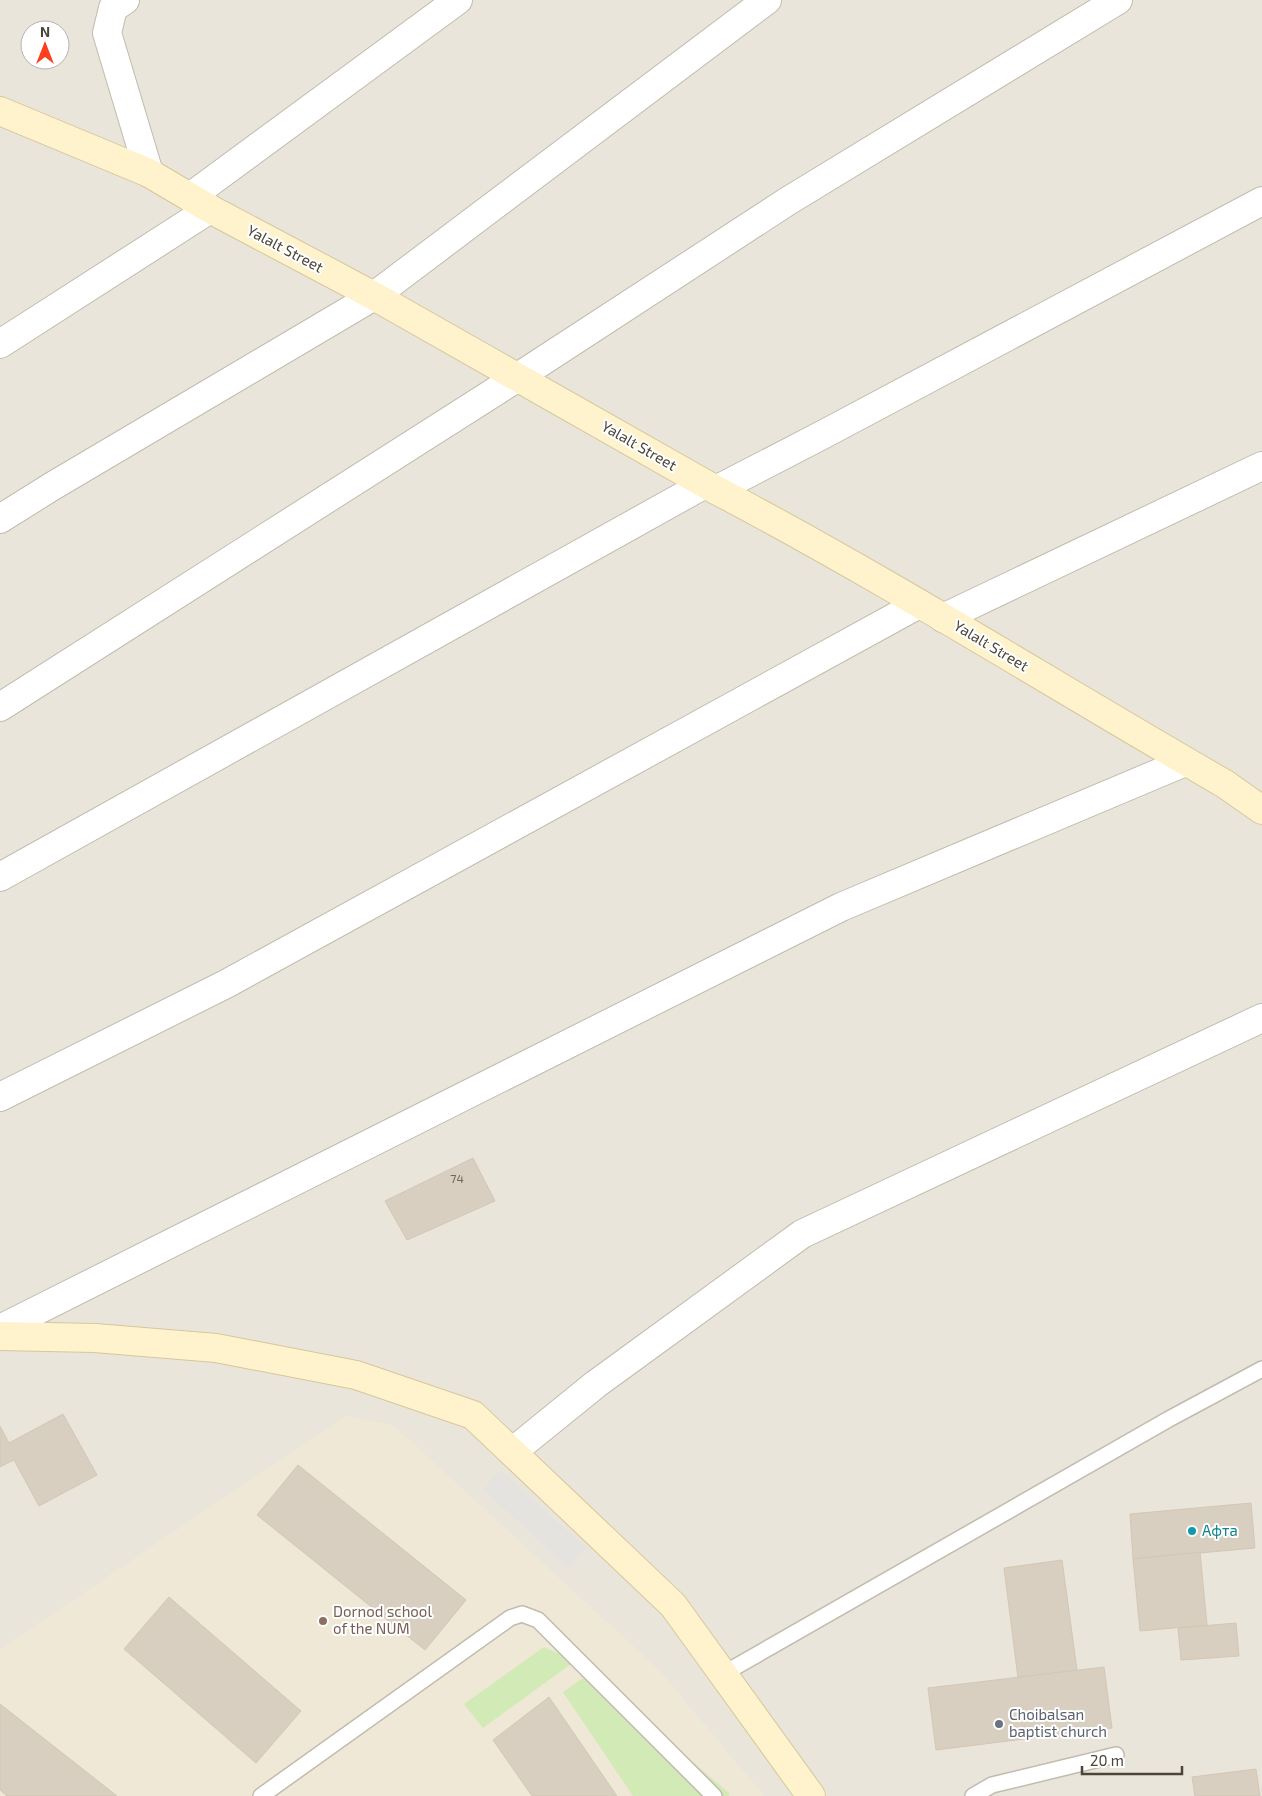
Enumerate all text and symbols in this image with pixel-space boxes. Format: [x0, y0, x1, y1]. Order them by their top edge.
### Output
north arrow [20, 20, 70, 70]
text: N [40, 23, 50, 40]
street label: Yalalt Street [244, 221, 327, 276]
street label: Yalalt Street [599, 416, 680, 474]
street label: Yalalt Street [951, 616, 1032, 675]
house number: 74 [450, 1171, 464, 1185]
place label: Афта [1202, 1521, 1238, 1539]
marker: Афта [1186, 1525, 1198, 1537]
place label: Dornod school of the NUM [333, 1602, 432, 1637]
marker: Dornod school of the NUM [317, 1615, 329, 1627]
place label: Choibalsan baptist church [1009, 1705, 1107, 1740]
marker: Choibalsan baptist church [993, 1718, 1005, 1730]
scale bar [1082, 1744, 1182, 1776]
text: 20 m [1090, 1751, 1124, 1769]

